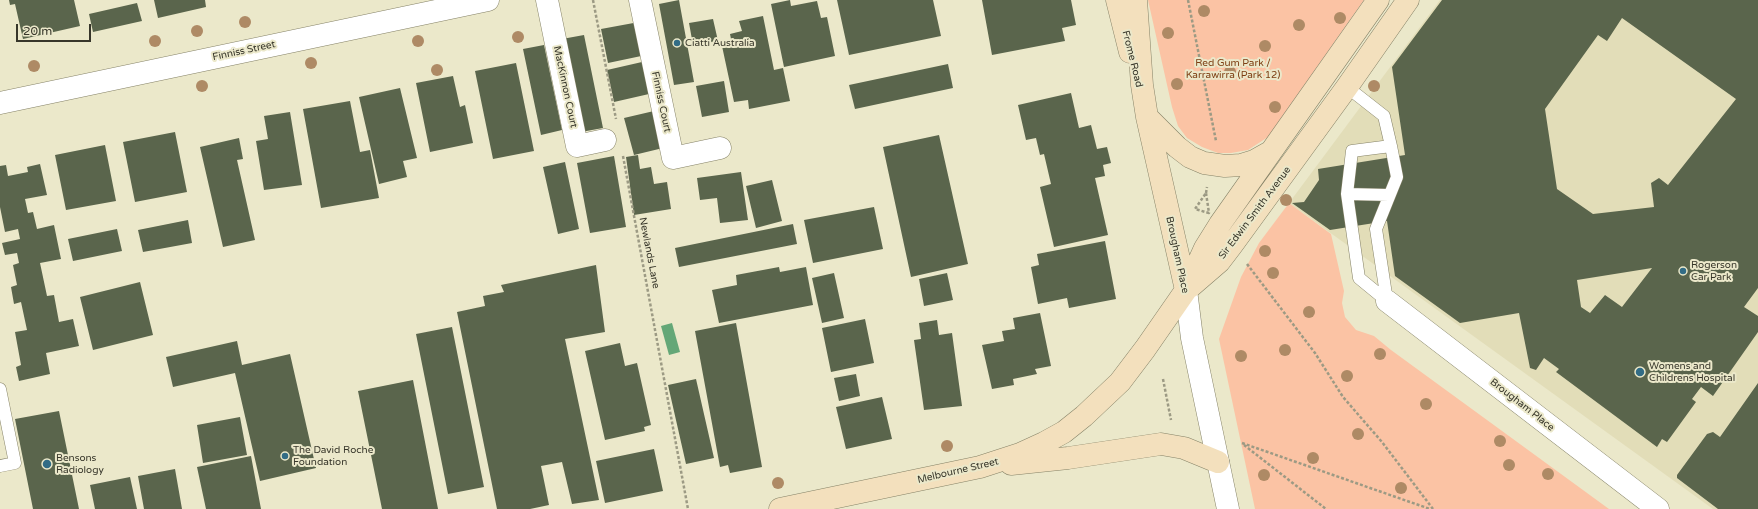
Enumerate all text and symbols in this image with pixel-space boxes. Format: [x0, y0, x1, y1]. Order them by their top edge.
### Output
scale bar [18, 16, 93, 42]
text: 20 m [23, 24, 52, 38]
street label: Frome Road [1119, 29, 1145, 89]
place label: Ciatti Australia [685, 37, 755, 49]
street label: Finniss Street [211, 38, 277, 64]
marker: Ciatti Australia [672, 38, 682, 48]
street label: MacKinnon Court [550, 45, 580, 129]
park label: Red Gum Park / Karrawirra (Park 12) [1186, 57, 1280, 80]
street label: Finniss Court [649, 70, 673, 134]
street label: Sir Edwin Smith Avenue [1216, 164, 1294, 262]
street label: Brougham Place [1163, 215, 1191, 295]
street label: Newlands Lane [636, 216, 662, 290]
place label: Rogerson Car Park [1691, 259, 1737, 282]
marker: Rogerson Car Park [1678, 266, 1688, 276]
place label: Womens and Childrens Hospital [1649, 360, 1735, 384]
marker: Womens and Childrens Hospital [1634, 366, 1646, 378]
street label: Brougham Place [1487, 376, 1557, 434]
place label: The David Roche Foundation [293, 444, 373, 468]
marker: The David Roche Foundation [280, 451, 290, 461]
place label: Bensons Radiology [56, 452, 104, 476]
street label: Melbourne Street [916, 456, 1000, 486]
marker: Bensons Radiology [41, 458, 53, 470]

